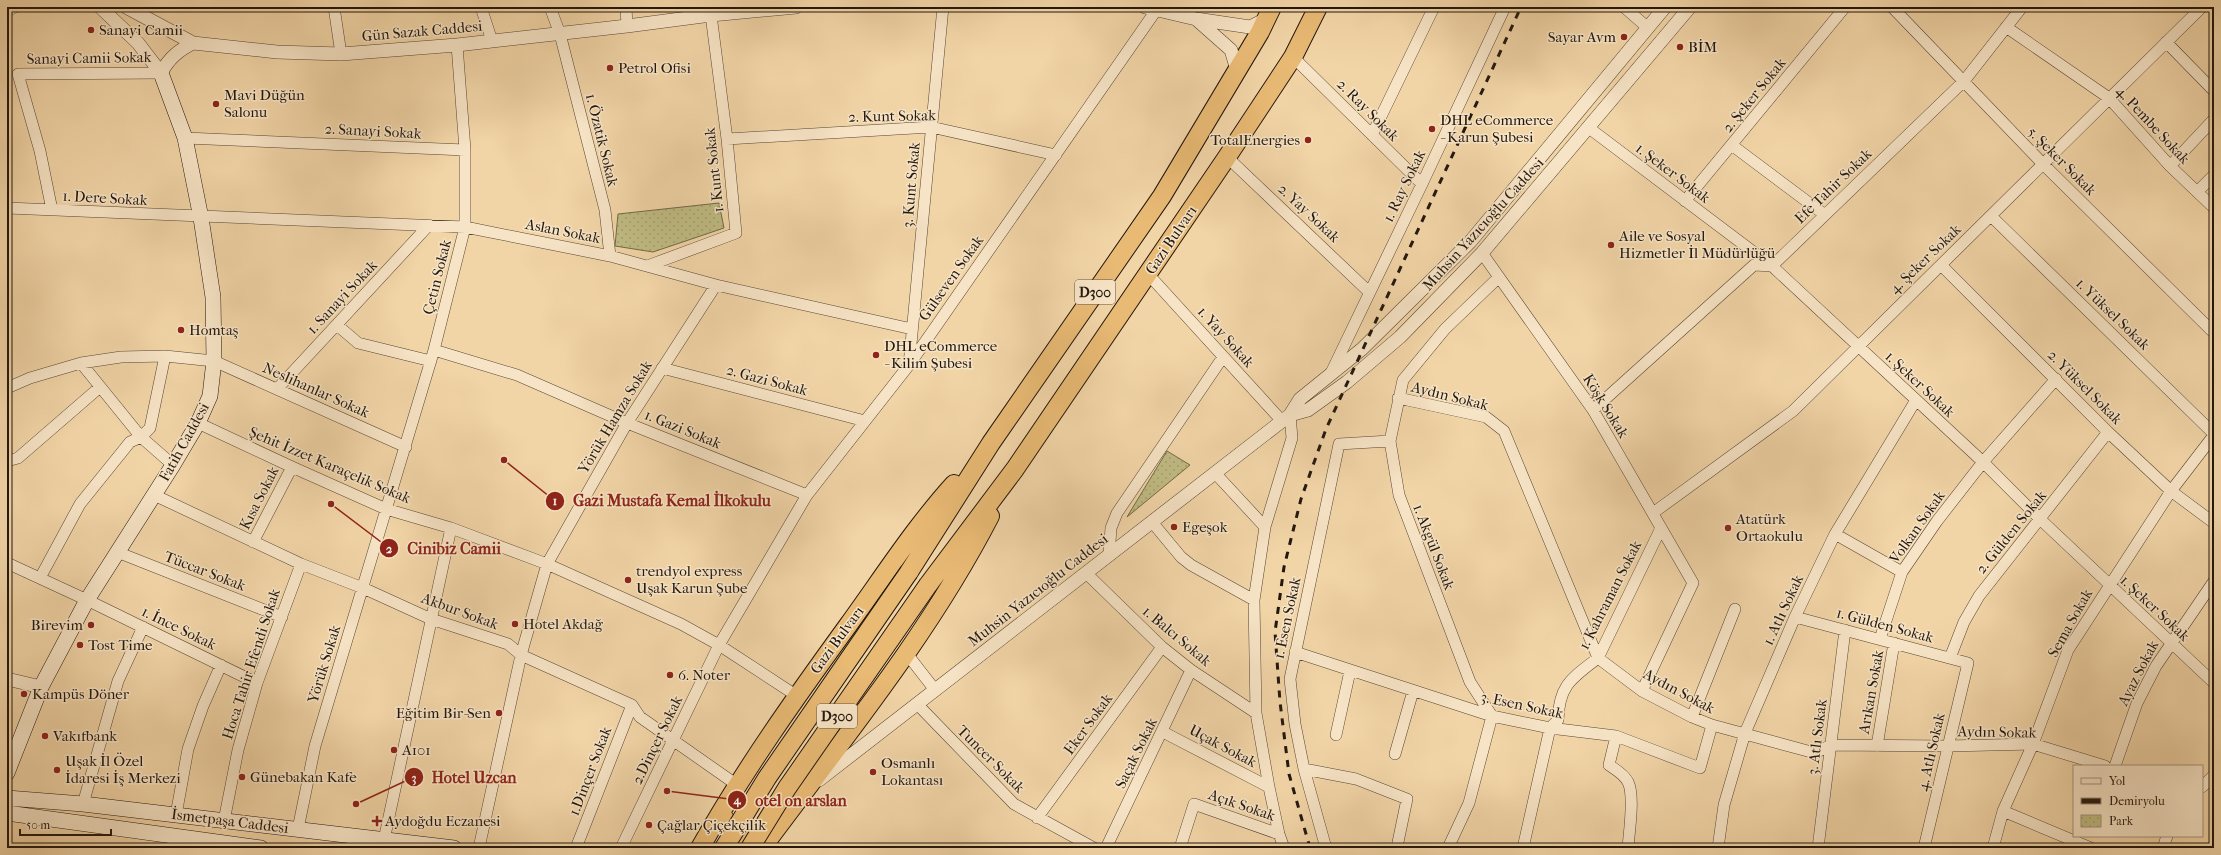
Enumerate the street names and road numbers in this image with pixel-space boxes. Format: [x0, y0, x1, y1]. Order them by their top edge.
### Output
street label: Gün Sazak Caddesi [361, 17, 484, 45]
street label: Sanayi Camii Sokak [26, 48, 152, 68]
street label: 2. Şeker Sokak [1718, 54, 1790, 136]
street label: 2. Ray Sokak [1333, 75, 1403, 145]
street label: 4. Pembe Sokak [2112, 82, 2194, 168]
street label: 1. Özatik Sokak [582, 92, 622, 189]
street label: 2. Kunt Sokak [848, 106, 936, 126]
street label: 2. Sanayi Sokak [324, 119, 422, 143]
street label: 5. Şeker Sokak [2024, 123, 2100, 199]
street label: 1. Kunt Sokak [701, 126, 727, 213]
street label: 1. Şeker Sokak [1632, 139, 1714, 207]
street label: 3. Kunt Sokak [898, 141, 924, 229]
street label: Efe Tahir Sokak [1791, 144, 1876, 227]
street label: 1. Ray Sokak [1379, 147, 1429, 225]
street label: Muhsin Yazıcıoğlu Caddesi [1419, 153, 1548, 294]
street label: 2. Yay Sokak [1274, 180, 1344, 246]
street label: 1. Dere Sokak [62, 187, 148, 209]
street label: Gazi Bulvarı [1141, 202, 1201, 278]
street label: Aslan Sokak [523, 215, 602, 247]
street label: 4. Şeker Sokak [1885, 220, 1965, 298]
street label: Gülseven Sokak [915, 232, 987, 324]
street label: Çetin Sokak [419, 237, 455, 316]
street label: 1. Sanayi Sokak [303, 256, 381, 338]
street label: 1. Yüksel Sokak [2072, 274, 2154, 354]
road number: D300 [1075, 280, 1115, 304]
street label: 1. Yay Sokak [1194, 303, 1258, 371]
street label: 2. Yüksel Sokak [2044, 346, 2126, 428]
street label: 1. Şeker Sokak [1881, 347, 1959, 421]
street label: Yörük Hamza Sokak [574, 357, 656, 478]
street label: Neslihanlar Sokak [260, 358, 372, 422]
street label: 2. Gazi Sokak [724, 361, 810, 400]
street label: Köşk Sokak [1579, 371, 1633, 442]
street label: Aydın Sokak [1409, 378, 1491, 414]
street label: Fatih Caddesi [155, 399, 213, 484]
street label: 1. Gazi Sokak [642, 406, 724, 453]
street label: Şehit İzzet Karaçelik Sokak [246, 423, 414, 507]
street label: Kısa Sokak [235, 463, 283, 533]
street label: 2. Gülden Sokak [1972, 486, 2050, 577]
street label: Volkan Sokak [1885, 487, 1949, 568]
street label: 1. Akgül Sokak [1409, 502, 1459, 593]
street label: Muhsin Yazıcıoğlu Caddesi [964, 529, 1112, 650]
street label: 1. Kahraman Sokak [1575, 537, 1645, 653]
street label: Tüccar Sokak [162, 547, 248, 595]
street label: 1. Şeker Sokak [2116, 571, 2194, 645]
street label: 1. Atlı Sokak [1759, 572, 1807, 648]
street label: 1. Esen Sokak [1270, 575, 1304, 661]
street label: Sema Sokak [2044, 585, 2096, 660]
street label: Hoca Tahir Efendi Sokak [218, 586, 284, 742]
street label: Akbur Sokak [418, 588, 501, 633]
street label: 1. İnce Sokak [139, 602, 219, 654]
street label: Gazi Bulvarı [806, 602, 868, 677]
street label: 1. Balcı Sokak [1139, 602, 1215, 670]
street label: 1. Gülden Sokak [1835, 603, 1936, 647]
street label: Yörük Sokak [303, 622, 344, 706]
street label: Ayaz Sokak [2113, 637, 2162, 710]
street label: Arıkan Sokak [1855, 648, 1887, 736]
street label: Aydın Sokak [1639, 664, 1718, 718]
street label: 3. Esen Sokak [1479, 687, 1565, 723]
street label: Eker Sokak [1060, 690, 1116, 758]
street label: 2.Dinçer Sokak [628, 693, 686, 787]
street label: 3. Atlı Sokak [1803, 698, 1831, 776]
road number: D300 [817, 704, 857, 728]
street label: 4. Atlı Sokak [1913, 711, 1949, 793]
street label: Saçak Sokak [1111, 714, 1161, 791]
street label: Tuncer Sokak [953, 721, 1029, 797]
street label: Uçak Sokak [1186, 721, 1260, 771]
street label: Aydın Sokak [1956, 722, 2037, 742]
street label: 1.Dinçer Sokak [565, 724, 615, 818]
street label: Açık Sokak [1205, 785, 1278, 825]
street label: İsmetpaşa Caddesi [170, 805, 290, 837]

